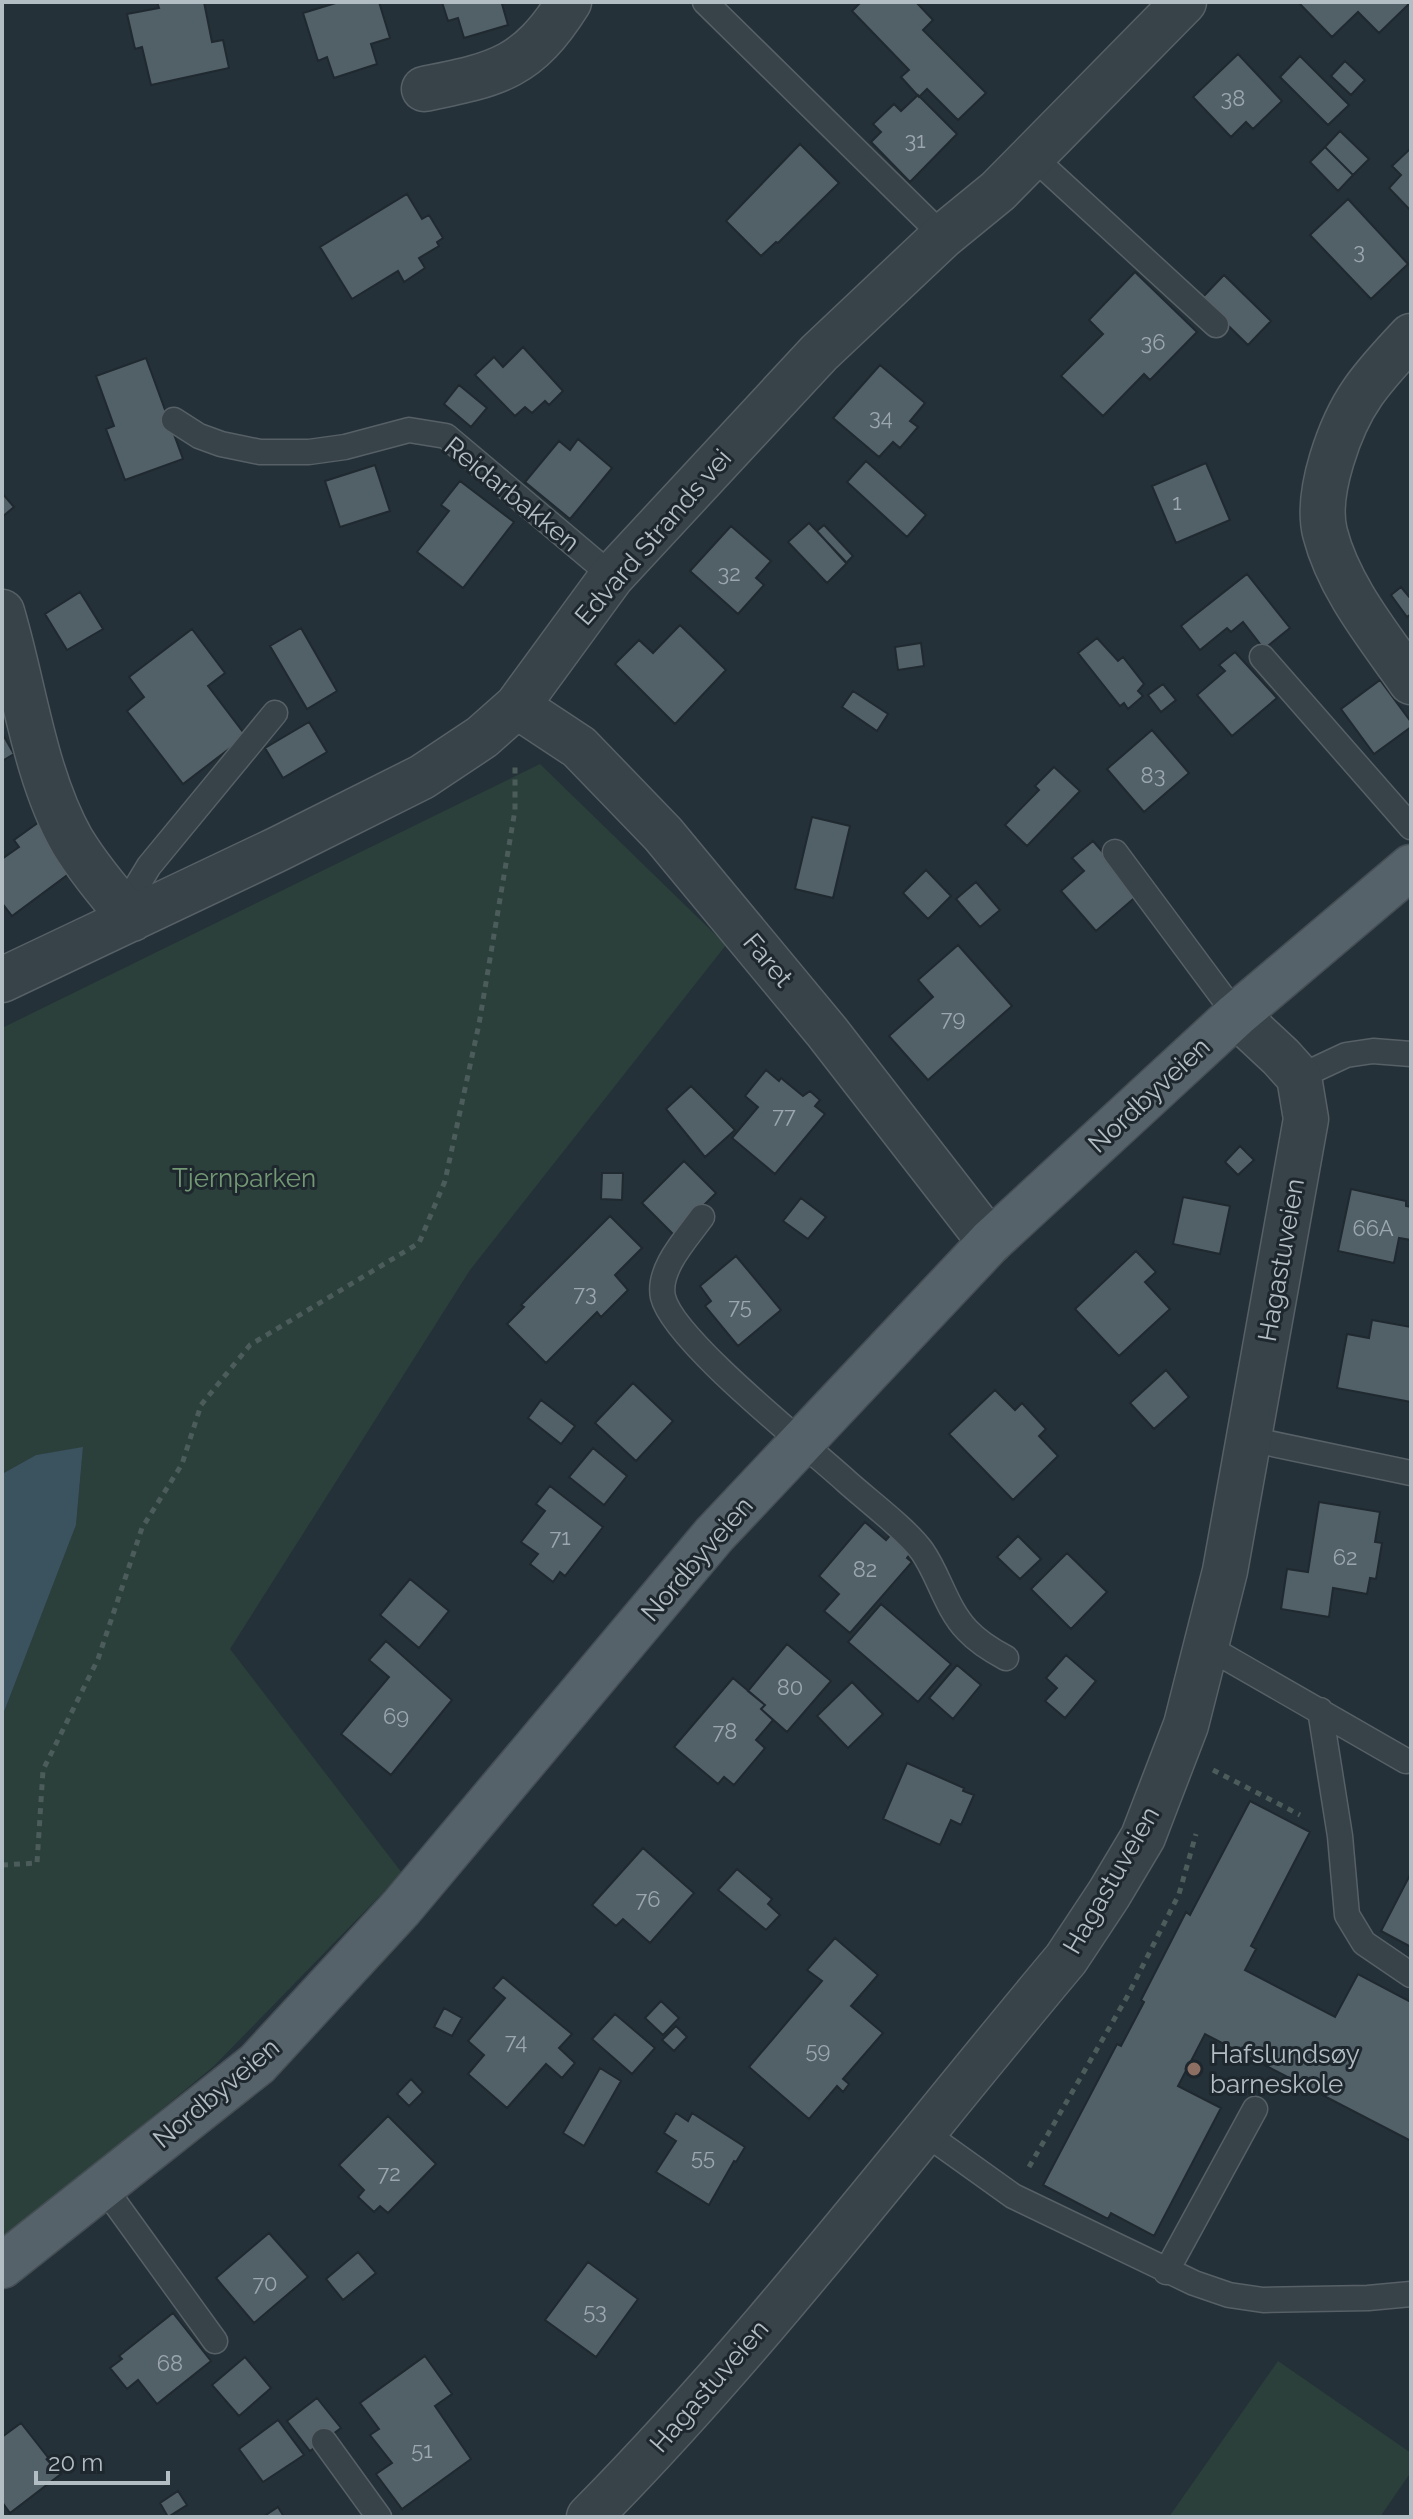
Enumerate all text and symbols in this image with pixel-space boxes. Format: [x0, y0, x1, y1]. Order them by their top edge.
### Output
house number: 38 [1221, 85, 1245, 111]
house number: 31 [904, 127, 926, 153]
house number: 3 [1353, 238, 1365, 264]
house number: 36 [1140, 329, 1166, 355]
house number: 34 [869, 404, 893, 430]
street label: Reidarbakken [439, 431, 585, 557]
street label: Edvard Strands vei [569, 443, 737, 631]
house number: 1 [1172, 489, 1182, 515]
house number: 32 [717, 560, 741, 586]
house number: 83 [1141, 762, 1165, 788]
street label: Faret [737, 927, 799, 993]
house number: 79 [941, 1005, 965, 1031]
street label: Nordbyveien [1082, 1031, 1216, 1159]
house number: 77 [772, 1102, 796, 1128]
park label: Tjernparken [172, 1163, 316, 1193]
street label: Hagastuveien [1252, 1176, 1310, 1344]
house number: 66A [1352, 1215, 1394, 1241]
house number: 73 [573, 1280, 597, 1306]
house number: 75 [728, 1293, 752, 1319]
street label: Nordbyveien [635, 1491, 759, 1627]
house number: 71 [549, 1524, 571, 1550]
house number: 62 [1333, 1544, 1357, 1570]
house number: 82 [853, 1556, 877, 1582]
house number: 80 [777, 1674, 803, 1700]
house number: 69 [383, 1703, 409, 1729]
house number: 78 [713, 1718, 737, 1744]
street label: Hagastuveien [1057, 1801, 1165, 1959]
house number: 76 [635, 1886, 661, 1912]
house number: 74 [505, 2028, 527, 2054]
street label: Nordbyveien [147, 2032, 285, 2154]
house number: 59 [806, 2037, 830, 2063]
place label: Hafslundsøy barneskole [1210, 2039, 1360, 2099]
marker: Hafslundsøy barneskole [1185, 2060, 1203, 2078]
house number: 55 [691, 2144, 715, 2170]
house number: 72 [377, 2160, 401, 2186]
house number: 70 [252, 2270, 278, 2296]
house number: 53 [583, 2298, 607, 2324]
street label: Hagastuveien [644, 2314, 774, 2458]
house number: 68 [157, 2350, 183, 2376]
scale bar [36, 2435, 168, 2485]
house number: 51 [411, 2437, 433, 2463]
text: 20 m [48, 2448, 103, 2477]

